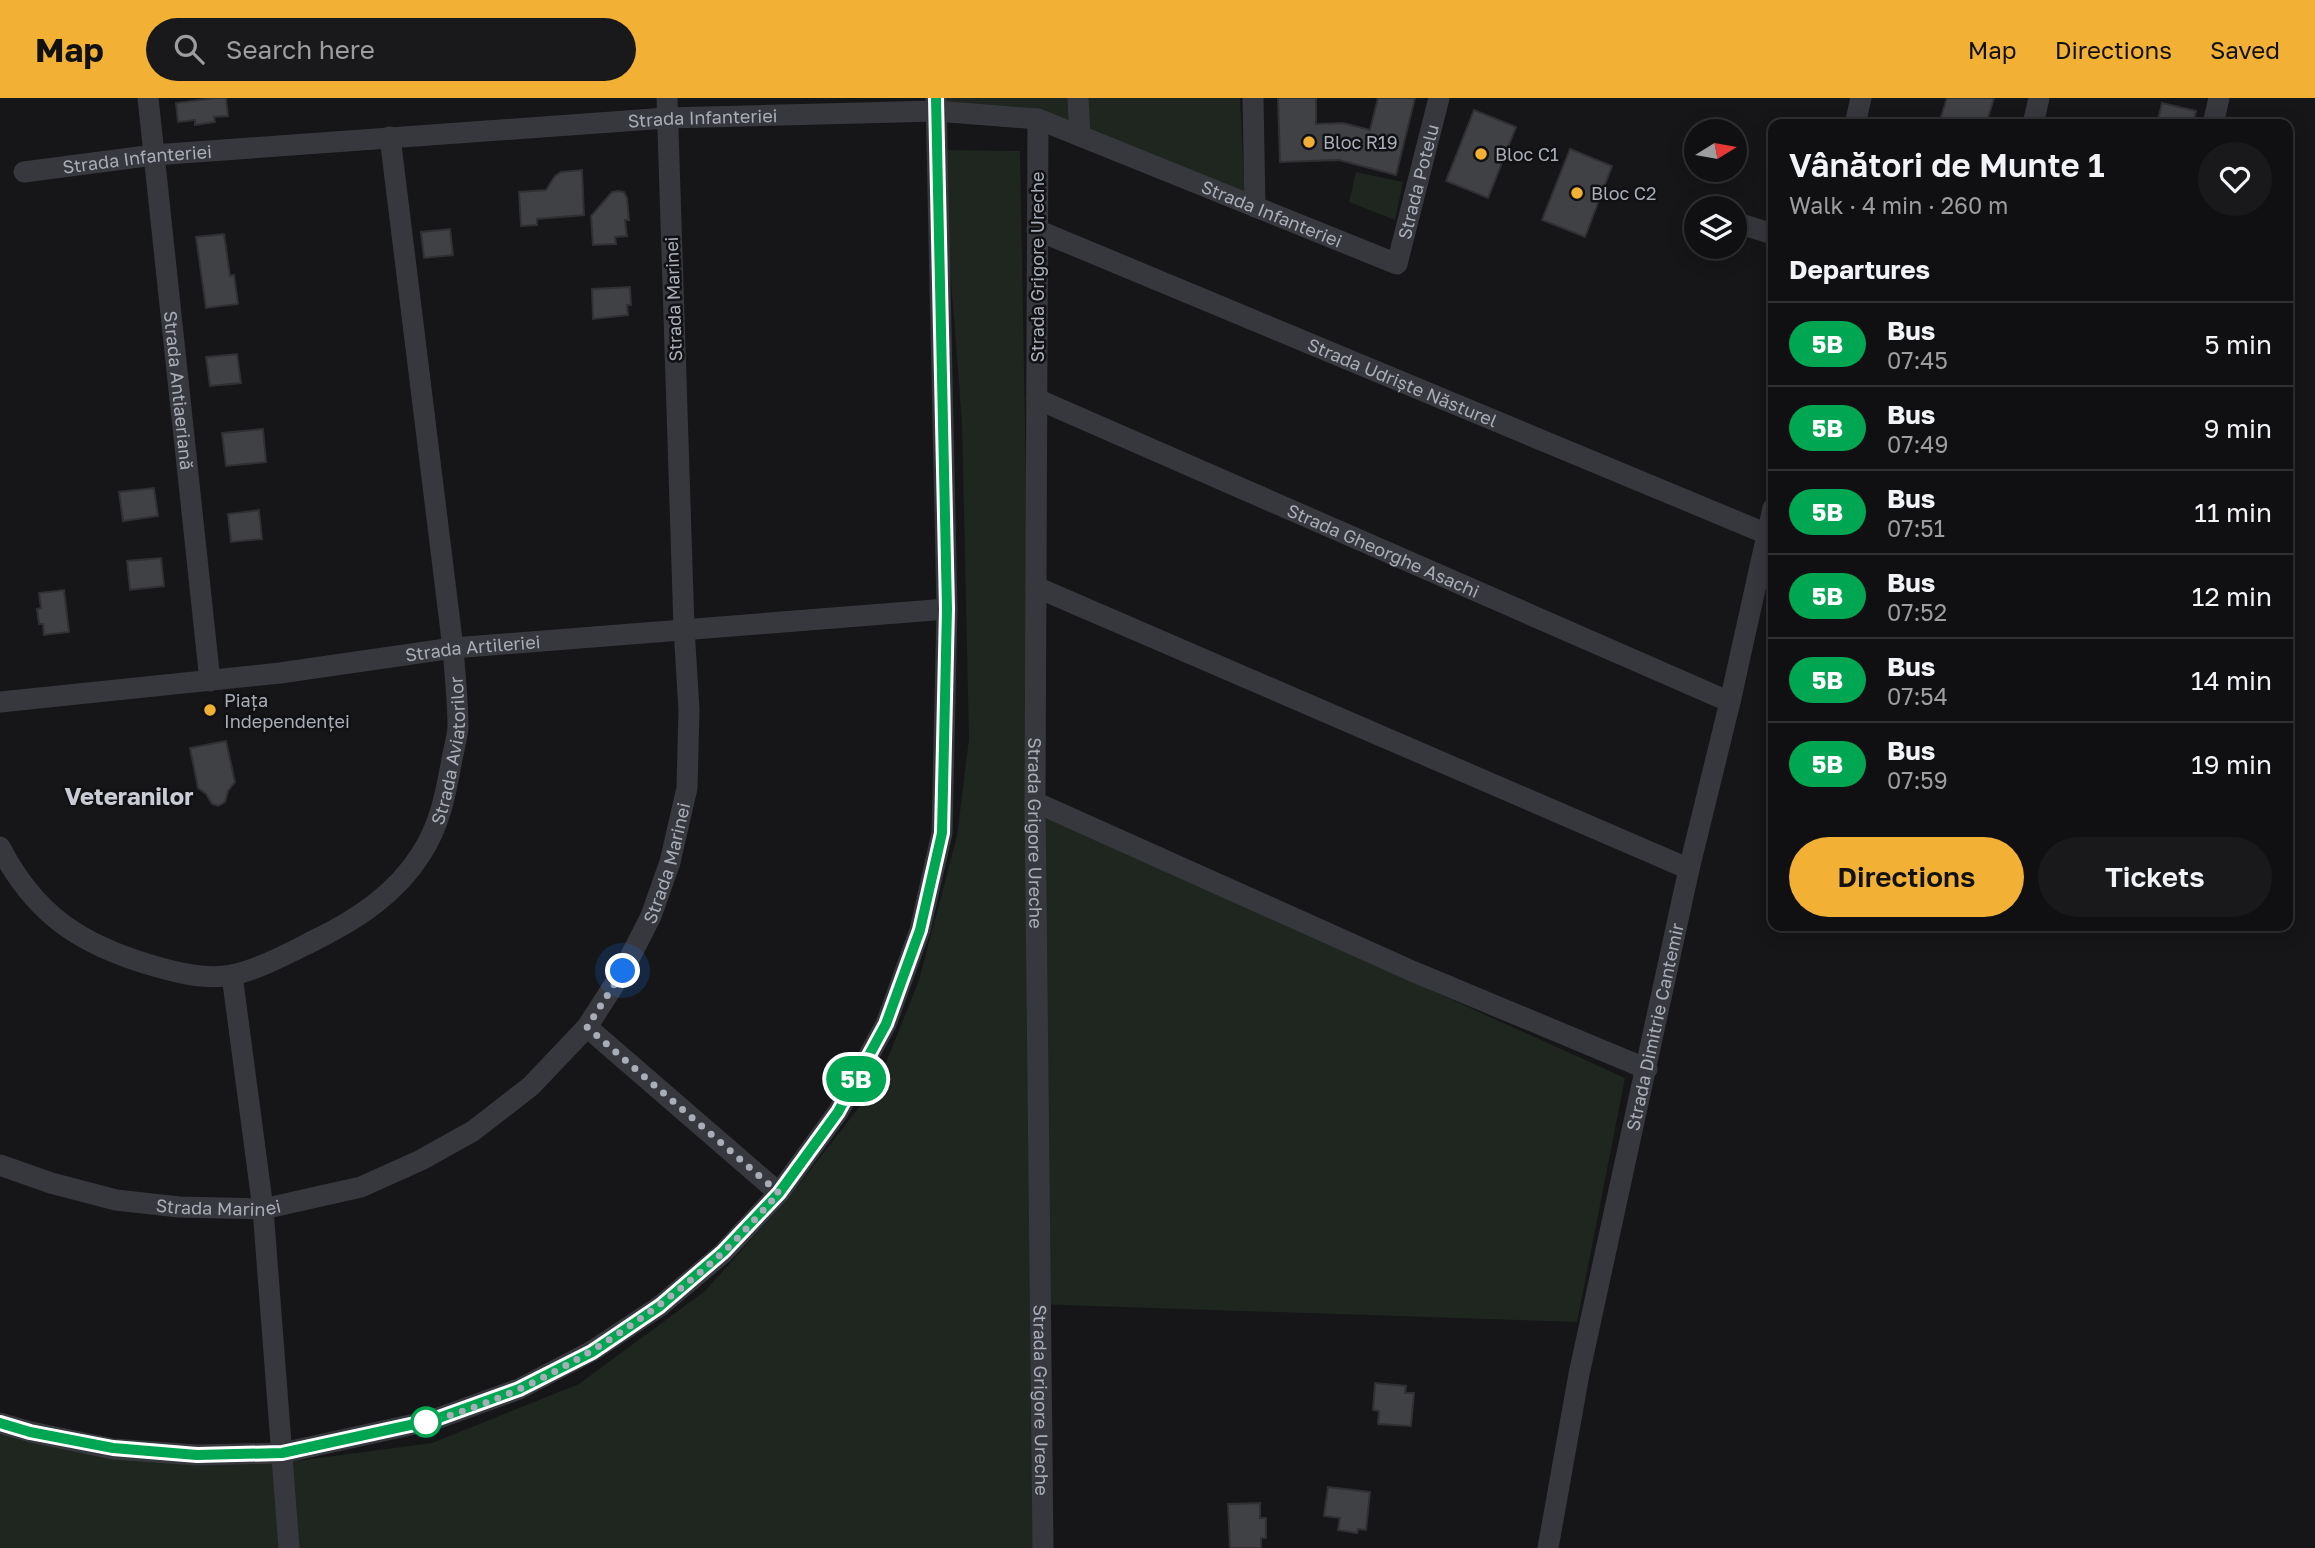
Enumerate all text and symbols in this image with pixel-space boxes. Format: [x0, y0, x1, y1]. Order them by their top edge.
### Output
search box [146, 18, 636, 81]
text: Map [35, 30, 104, 69]
icon: search [170, 30, 208, 68]
text: Search here [226, 34, 375, 65]
text: Map [1968, 35, 2017, 64]
text: Directions [2055, 35, 2172, 64]
text: Saved [2210, 35, 2280, 64]
street label: Strada Infanteriei [627, 104, 778, 132]
north arrow [1684, 119, 1746, 182]
map controls [1684, 119, 1747, 259]
street label: Strada Potelu [1393, 122, 1443, 241]
place label: Bloc R19 [1323, 131, 1398, 153]
marker: Bloc R19 [1301, 134, 1317, 150]
street label: Strada Infanteriei [61, 140, 213, 178]
button: heart [2198, 142, 2272, 216]
place label: Bloc C1 [1495, 143, 1559, 165]
text: Vânători de Munte 1 [1789, 145, 2105, 184]
marker: Bloc C1 [1473, 146, 1489, 162]
street label: Strada Grigore Ureche [1026, 171, 1048, 363]
street label: Strada Infanteriei [1198, 175, 1345, 252]
place label: Bloc C2 [1591, 182, 1656, 204]
marker: Bloc C2 [1569, 185, 1585, 201]
text: Walk · 4 min · 260 m [1789, 191, 2008, 219]
button: layers [1684, 196, 1747, 259]
street label: Strada Marinei [660, 236, 686, 362]
text: Departures [1789, 254, 1930, 285]
street label: Strada Antiaeriană [160, 310, 198, 471]
text: Bus [1887, 315, 1935, 346]
text: 5B [1812, 329, 1843, 358]
text: 5 min [2204, 329, 2272, 360]
street label: Strada Udriște Năsturel [1304, 333, 1501, 432]
text: 07:45 [1887, 346, 1948, 374]
text: Bus [1887, 399, 1935, 430]
text: 5B [1812, 413, 1843, 442]
text: 9 min [2204, 413, 2272, 444]
text: 07:49 [1887, 430, 1948, 458]
text: Bus [1887, 483, 1935, 514]
text: 5B [1812, 497, 1843, 526]
text: 11 min [2194, 497, 2272, 528]
street label: Strada Gheorghe Asachi [1284, 499, 1483, 602]
text: 07:51 [1887, 514, 1945, 542]
text: Bus [1887, 567, 1935, 598]
text: 5B [1812, 581, 1843, 610]
text: 12 min [2192, 581, 2272, 612]
text: 07:52 [1887, 598, 1947, 626]
street label: Strada Artileriei [404, 630, 541, 666]
text: Bus [1887, 651, 1935, 682]
text: 5B [1812, 665, 1843, 694]
text: 14 min [2191, 665, 2272, 696]
street label: Strada Aviatorilor [426, 675, 469, 828]
text: 07:54 [1887, 682, 1948, 710]
place label: Piața Independenței [224, 689, 350, 732]
marker: Piața Independenței [202, 702, 218, 718]
text: Bus [1887, 735, 1935, 766]
street label: Strada Grigore Ureche [1024, 737, 1047, 929]
text: 5B [1812, 749, 1843, 778]
text: 19 min [2191, 749, 2272, 780]
text: 07:59 [1887, 766, 1948, 794]
district label: Veteranilor [64, 781, 194, 810]
street label: Strada Marinei [638, 800, 694, 927]
button: Directions [1789, 837, 2024, 917]
button: Tickets [2038, 837, 2272, 917]
street label: Strada Dimitrie Cantemir [1621, 921, 1688, 1133]
your location [605, 953, 640, 988]
line badge: 5B [824, 1056, 888, 1102]
text: 5B [840, 1064, 872, 1093]
street label: Strada Marinei [155, 1194, 283, 1220]
street label: Strada Grigore Ureche [1029, 1304, 1053, 1496]
unlabelled marker [411, 1407, 441, 1437]

